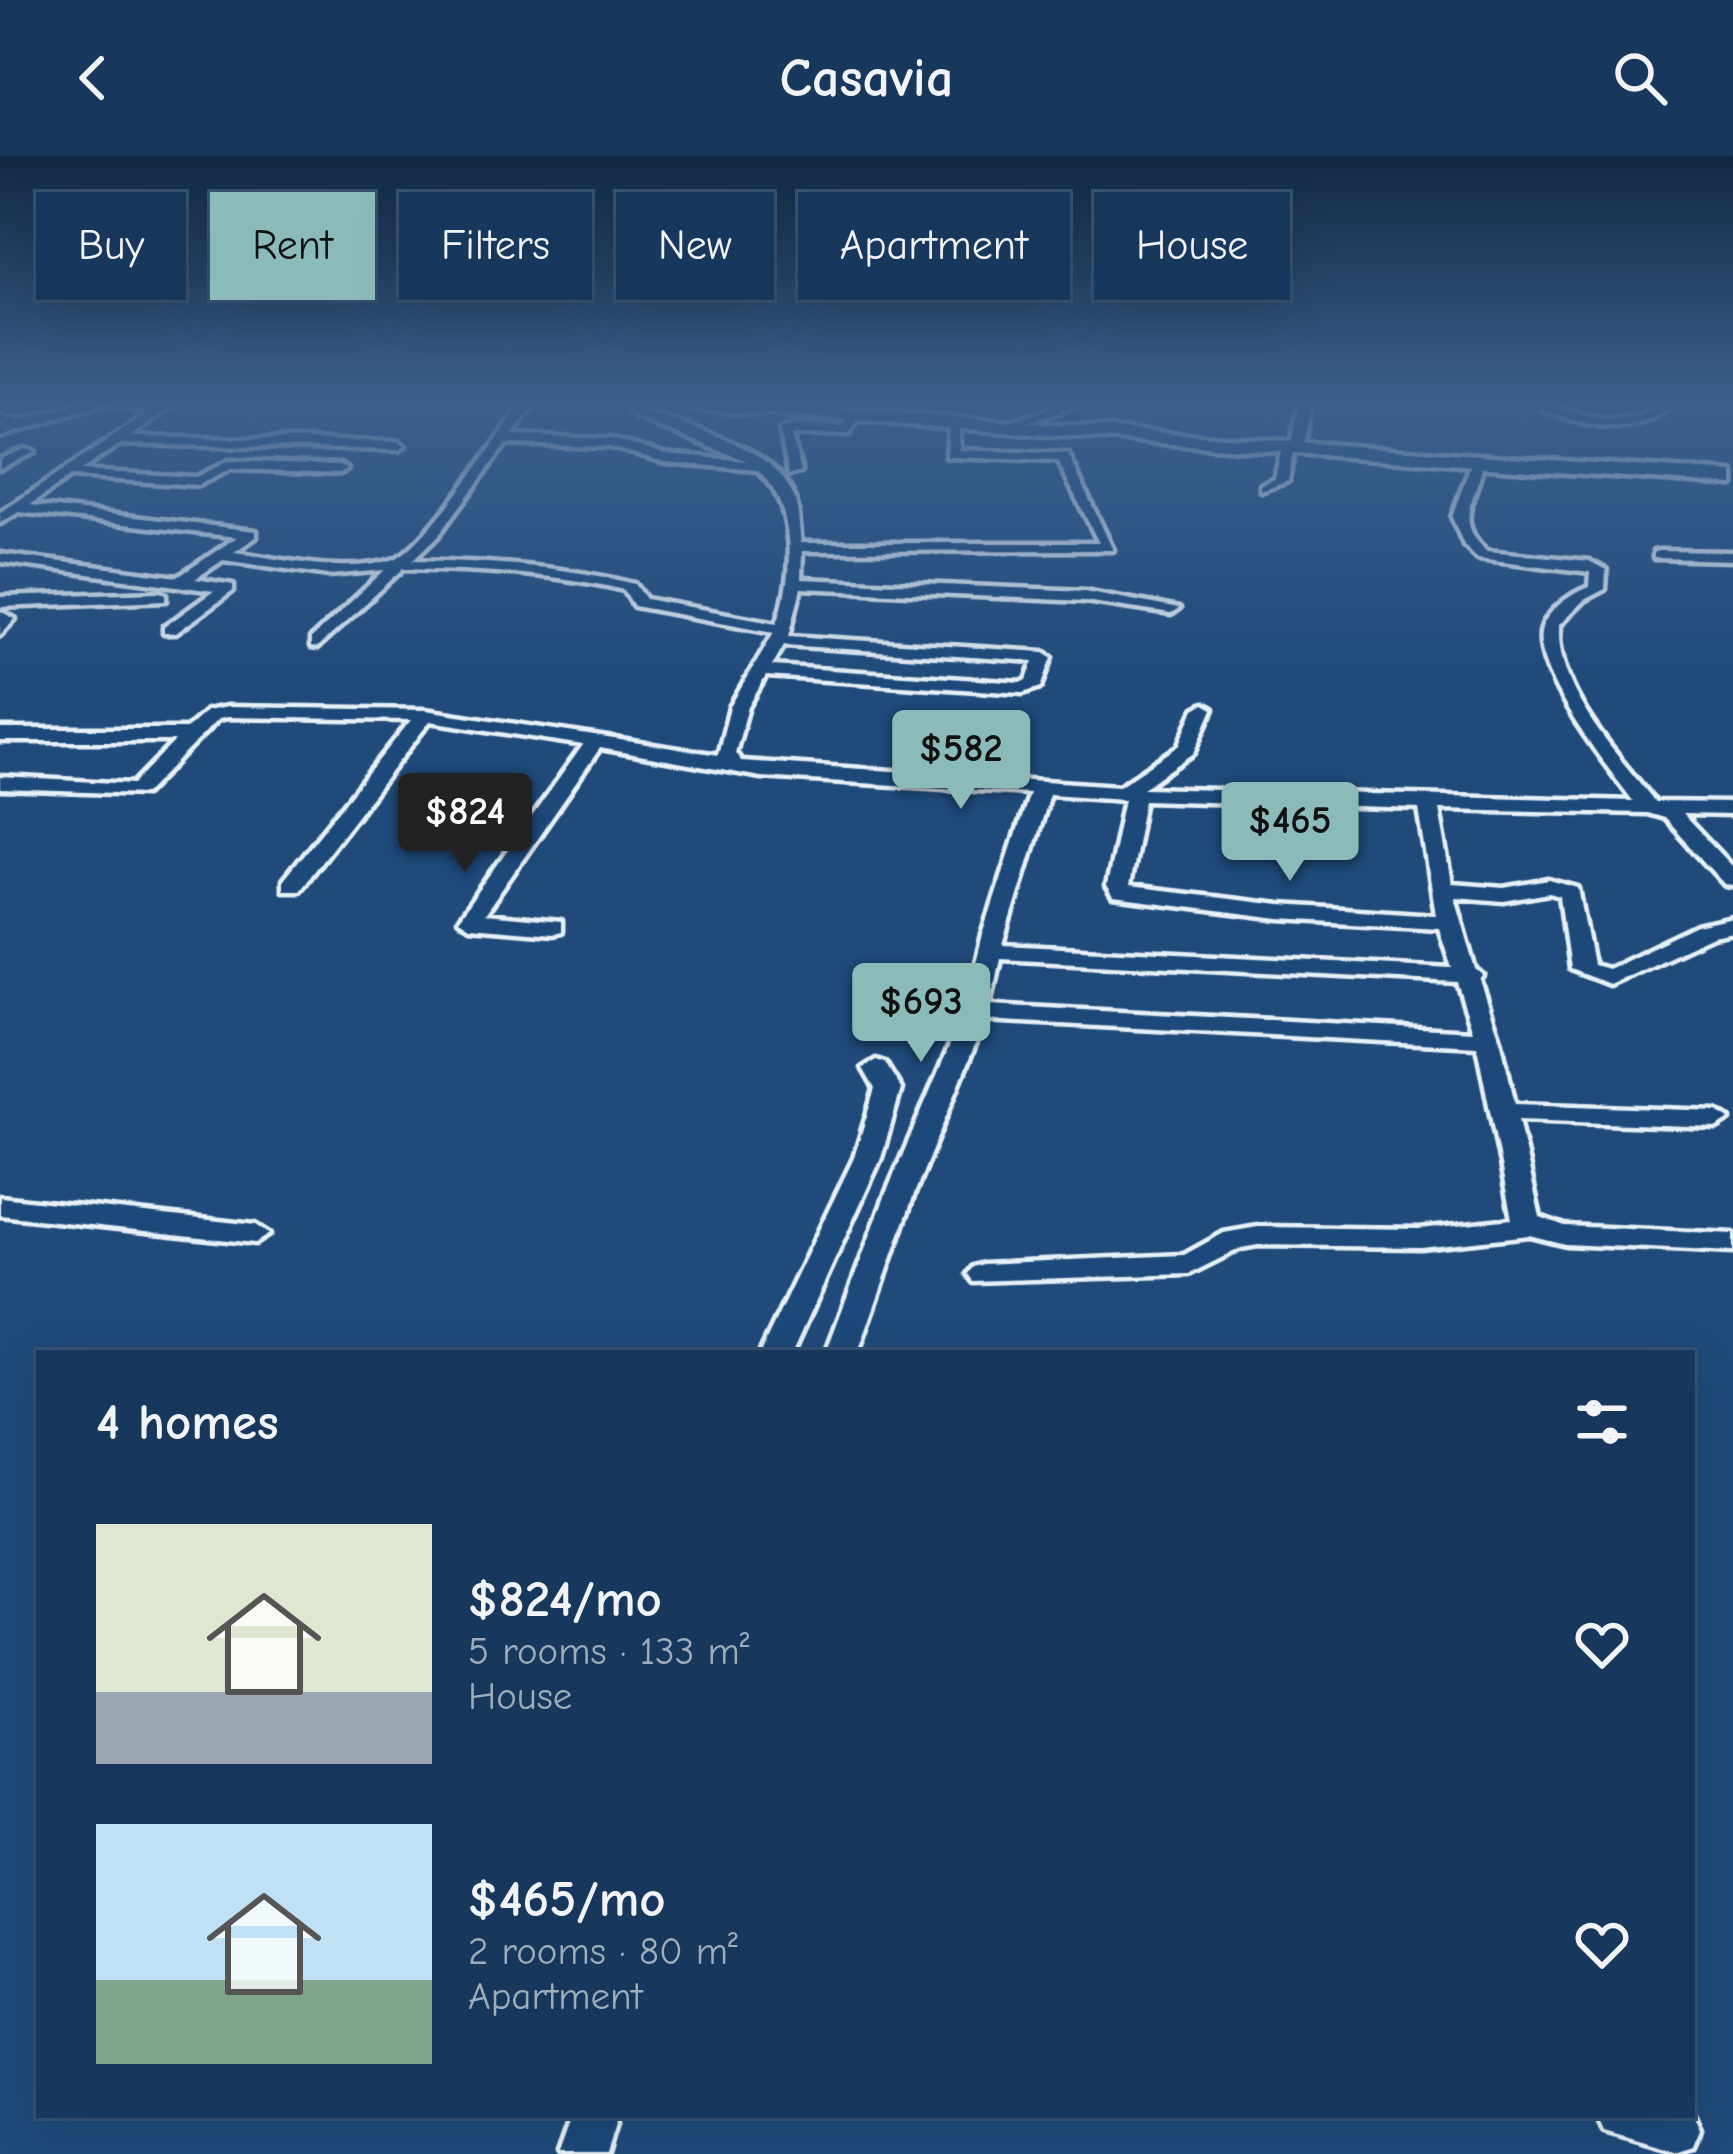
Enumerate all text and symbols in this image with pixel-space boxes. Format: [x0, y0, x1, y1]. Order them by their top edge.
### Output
icon: back [60, 45, 126, 111]
icon: search [1607, 45, 1673, 111]
text: Casavia [780, 47, 953, 110]
chip: Buy [36, 192, 186, 300]
chip: Rent [210, 192, 375, 300]
chip: Filters [399, 192, 592, 300]
chip: New [616, 192, 774, 300]
chip: Apartment [798, 192, 1070, 300]
chip: House [1094, 192, 1290, 300]
pin: $582 [890, 710, 1032, 812]
text: $582 [919, 726, 1003, 771]
pin: $824 [394, 773, 536, 875]
pin: $465 [1219, 782, 1361, 884]
text: $824 [425, 789, 505, 834]
text: $465 [1249, 798, 1331, 843]
pin: $693 [850, 963, 992, 1065]
text: $693 [879, 979, 963, 1024]
icon: filters [1569, 1389, 1635, 1455]
text: 4 homes [96, 1393, 279, 1452]
text: $824/mo [468, 1570, 662, 1629]
icon: home [192, 1572, 336, 1716]
icon: heart [1569, 1611, 1635, 1677]
text: 5 rooms · 133 m² [468, 1629, 750, 1674]
text: House [468, 1674, 572, 1719]
text: $465/mo [468, 1870, 666, 1929]
icon: home [192, 1872, 336, 2016]
icon: heart [1569, 1911, 1635, 1977]
text: 2 rooms · 80 m² [468, 1929, 738, 1974]
text: Apartment [468, 1974, 643, 2019]

